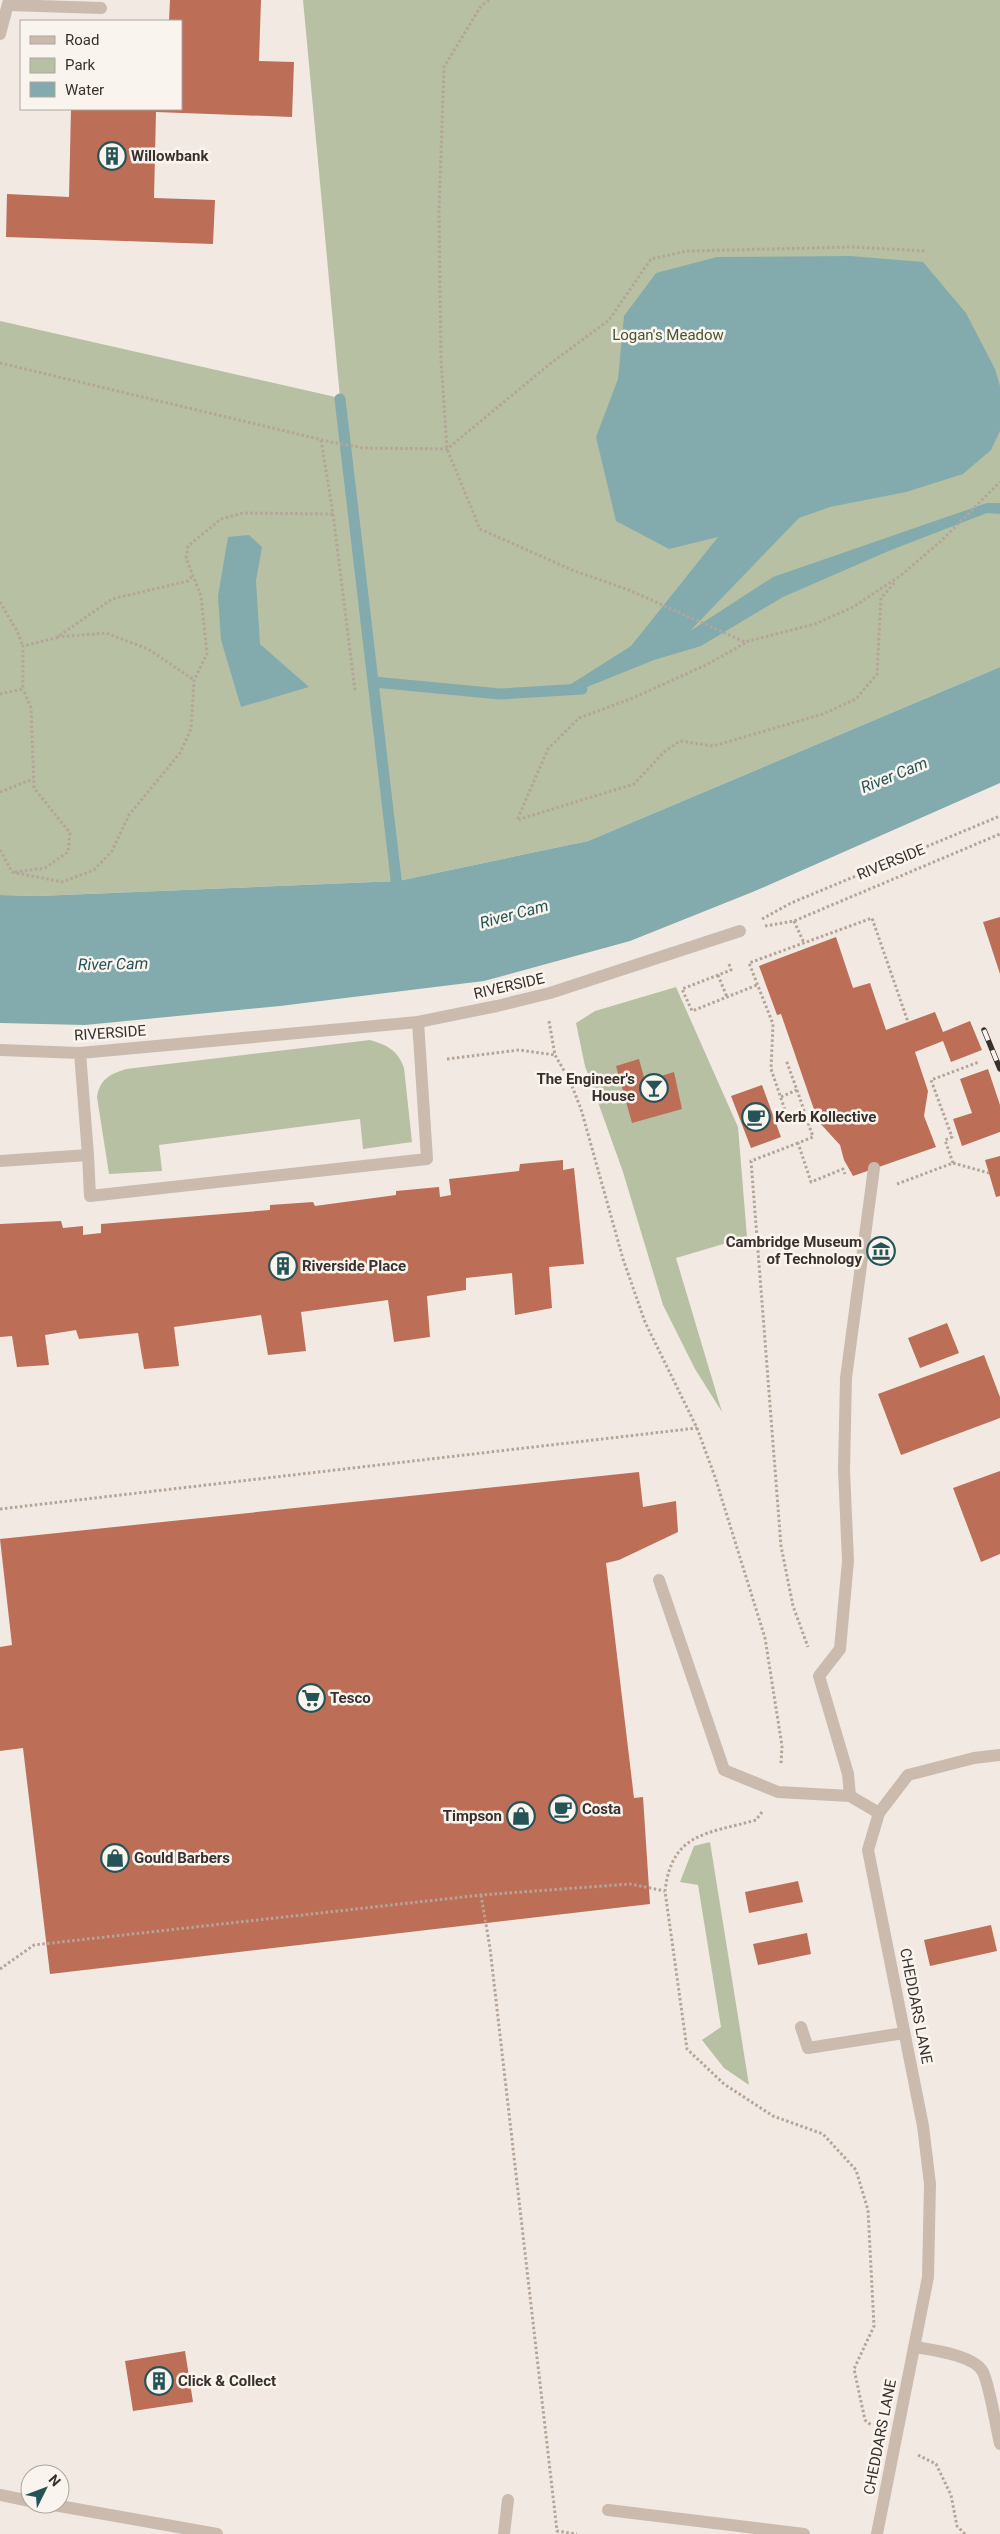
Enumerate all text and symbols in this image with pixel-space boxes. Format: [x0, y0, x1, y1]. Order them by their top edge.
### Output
legend [20, 20, 182, 110]
text: Road [65, 31, 99, 49]
text: Park [65, 56, 96, 74]
text: Water [65, 81, 104, 99]
building icon: Willowbank [97, 141, 127, 171]
place label: Willowbank [131, 147, 209, 165]
park label: Logan's Meadow [612, 326, 724, 344]
water label: River Cam [858, 753, 930, 797]
street label: RIVERSIDE [854, 840, 928, 884]
water label: River Cam [478, 896, 550, 932]
water label: River Cam [78, 954, 148, 974]
street label: RIVERSIDE [472, 969, 547, 1003]
street label: RIVERSIDE [73, 1021, 147, 1044]
place label: The Engineer's House [536, 1070, 635, 1105]
bar icon: The Engineer's House [639, 1073, 669, 1103]
cafe icon: Kerb Kollective [741, 1102, 771, 1132]
place label: Kerb Kollective [775, 1108, 876, 1126]
place label: Cambridge Museum of Technology [726, 1233, 862, 1268]
museum icon: Cambridge Museum of Technology [866, 1236, 896, 1266]
building icon: Riverside Place [268, 1251, 298, 1281]
place label: Riverside Place [302, 1257, 406, 1275]
supermarket icon: Tesco [296, 1683, 326, 1713]
place label: Tesco [330, 1689, 371, 1707]
cafe icon: Costa [548, 1794, 578, 1824]
place label: Costa [582, 1800, 621, 1818]
shop icon: Timpson [506, 1801, 536, 1831]
place label: Timpson [443, 1807, 502, 1825]
shop icon: Gould Barbers [100, 1843, 130, 1873]
place label: Gould Barbers [134, 1849, 230, 1867]
street label: CHEDDARS LANE [896, 1947, 936, 2066]
building icon: Click & Collect [144, 2366, 174, 2396]
place label: Click & Collect [178, 2372, 276, 2390]
street label: CHEDDARS LANE [860, 2377, 900, 2496]
north arrow [20, 2464, 70, 2514]
text: N [45, 2471, 64, 2489]

